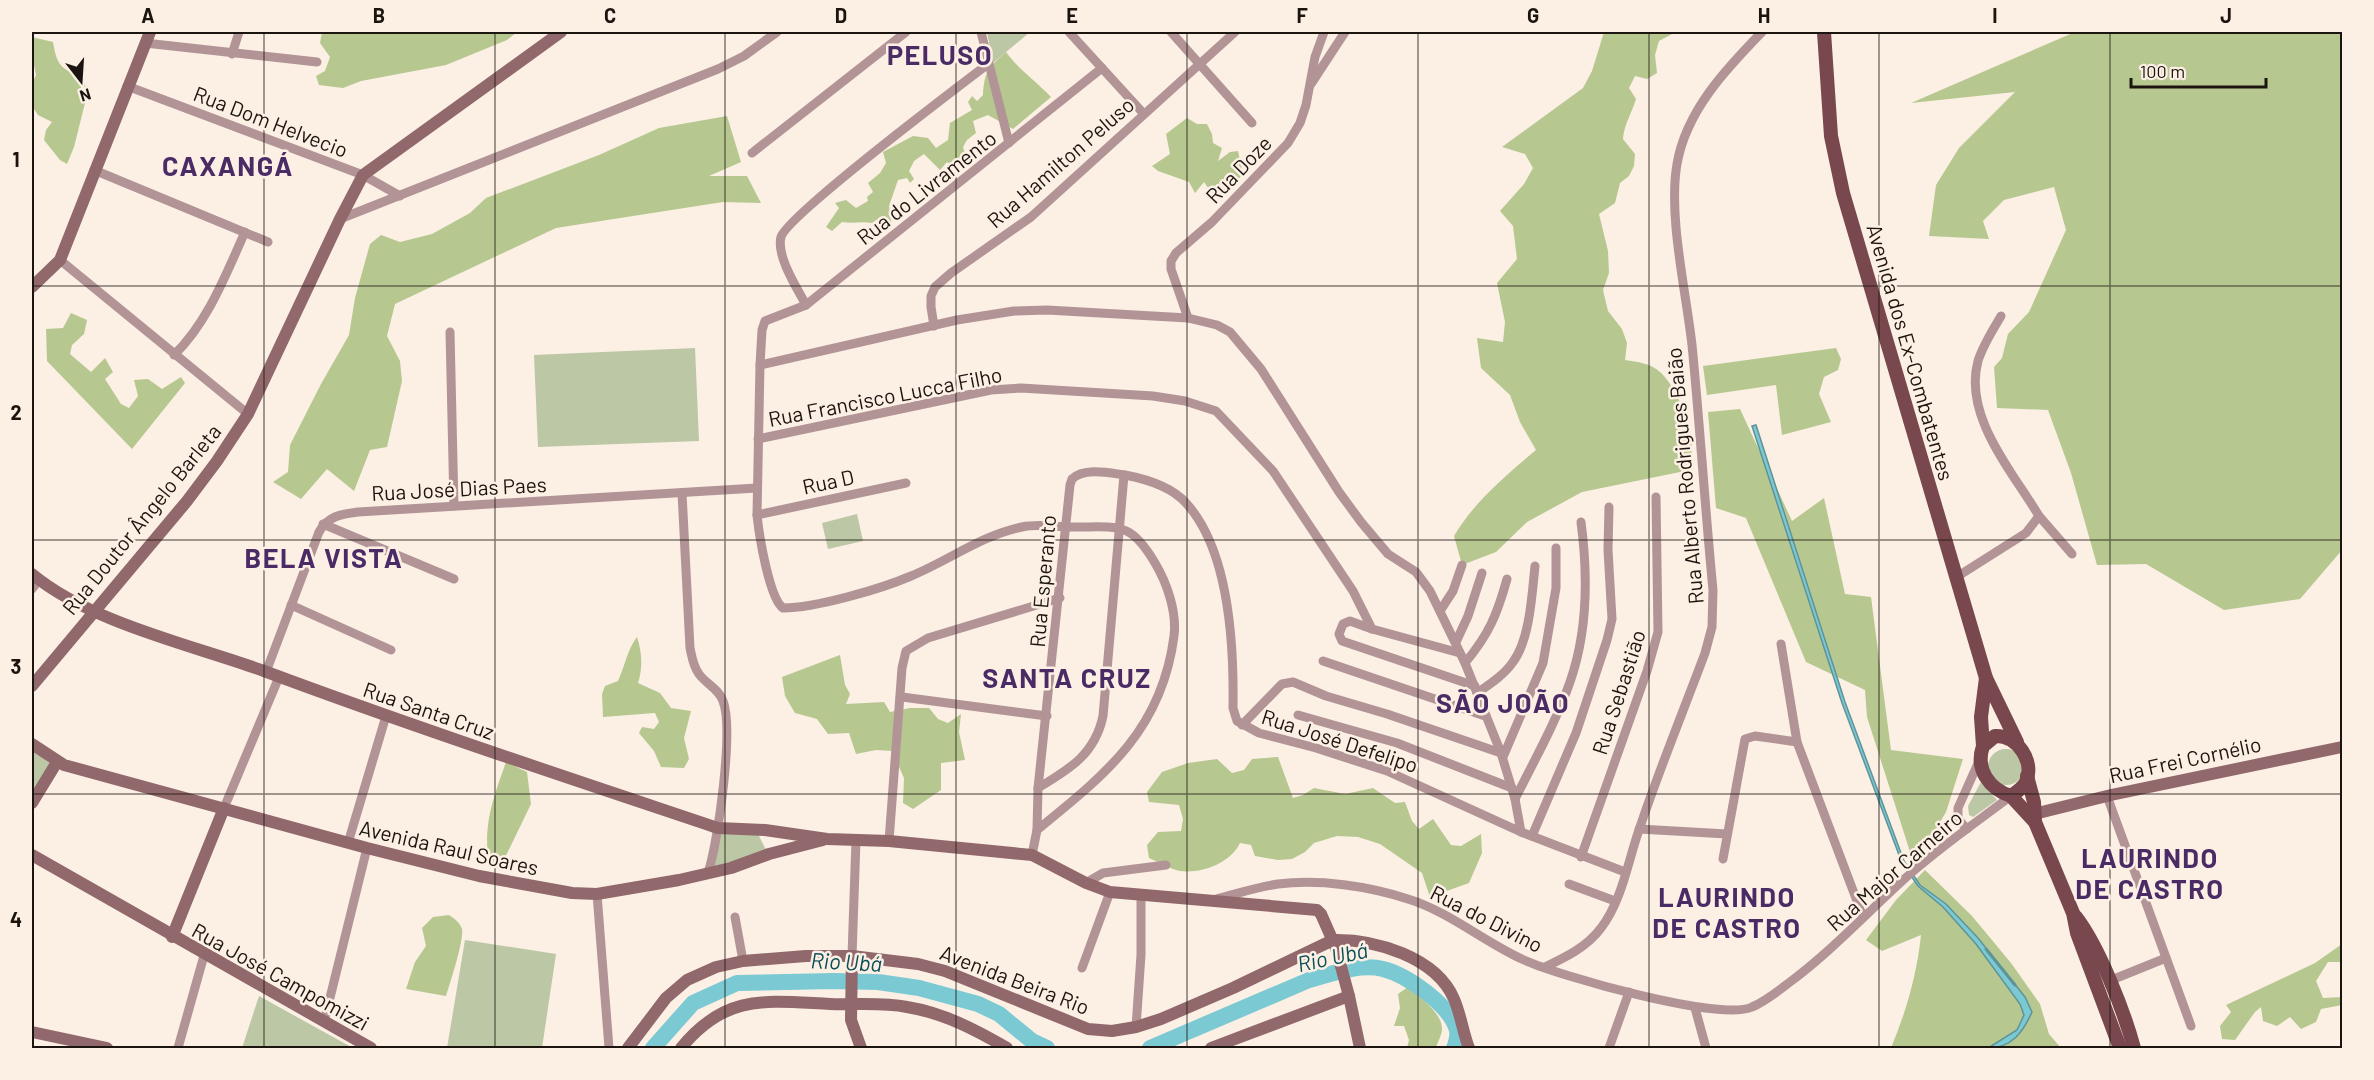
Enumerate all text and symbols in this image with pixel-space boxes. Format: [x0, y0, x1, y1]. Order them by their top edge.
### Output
text: A [141, 3, 155, 27]
text: B [373, 3, 385, 27]
text: C [604, 3, 616, 27]
text: D [835, 3, 847, 27]
text: E [1066, 3, 1078, 27]
text: F [1296, 3, 1308, 27]
text: G [1527, 3, 1539, 27]
text: H [1758, 3, 1770, 27]
text: I [1992, 3, 1998, 27]
text: J [2220, 3, 2232, 27]
district label: PELUSO [887, 38, 993, 70]
north arrow [51, 51, 111, 111]
scale bar [2131, 51, 2266, 89]
text: 100 m [2140, 60, 2185, 82]
street label: Rua Dom Helvecio [190, 80, 352, 162]
text: N [78, 85, 93, 106]
street label: Rua Hamilton Peluso [982, 91, 1138, 233]
street label: Rua do Livramento [851, 125, 1001, 249]
street label: Rua Doze [1200, 130, 1276, 208]
text: 1 [12, 147, 20, 171]
district label: CAXANGÁ [162, 149, 294, 181]
street label: Avenida dos Ex-Combatentes [1862, 221, 1960, 483]
street label: Rua Alberto Rodrigues Baião [1660, 347, 1708, 605]
street label: Rua Francisco Lucca Filho [766, 361, 1004, 431]
text: 2 [10, 400, 22, 424]
street label: Rua Doutor Ângelo Barleta [56, 419, 226, 619]
street label: Rua D [800, 463, 856, 499]
street label: Rua José Dias Paes [371, 471, 547, 505]
street label: Rua Esperanto [1024, 514, 1060, 648]
district label: BELA VISTA [245, 541, 403, 573]
street label: Rua Sebastião [1586, 626, 1650, 758]
text: 3 [11, 654, 21, 678]
district label: SANTA CRUZ [982, 661, 1152, 693]
street label: Rua Santa Cruz [360, 676, 498, 744]
district label: SÃO JOÃO [1436, 686, 1570, 718]
street label: Rua José Defelipo [1259, 703, 1421, 777]
street label: Rua Frei Cornélio [2107, 731, 2263, 787]
street label: Rua Major Carneiro [1821, 805, 1967, 935]
street label: Avenida Raul Soares [357, 814, 541, 880]
district label: LAURINDO DE CASTRO [2075, 841, 2225, 904]
street label: Rua do Divino [1427, 879, 1547, 957]
district label: LAURINDO DE CASTRO [1652, 880, 1802, 943]
text: 4 [10, 907, 22, 931]
street label: Rua José Campomizzi [188, 917, 374, 1035]
water label: Rio Ubá [1295, 936, 1369, 976]
street label: Avenida Beira Rio [937, 939, 1093, 1019]
water label: Rio Ubá [810, 946, 882, 976]

